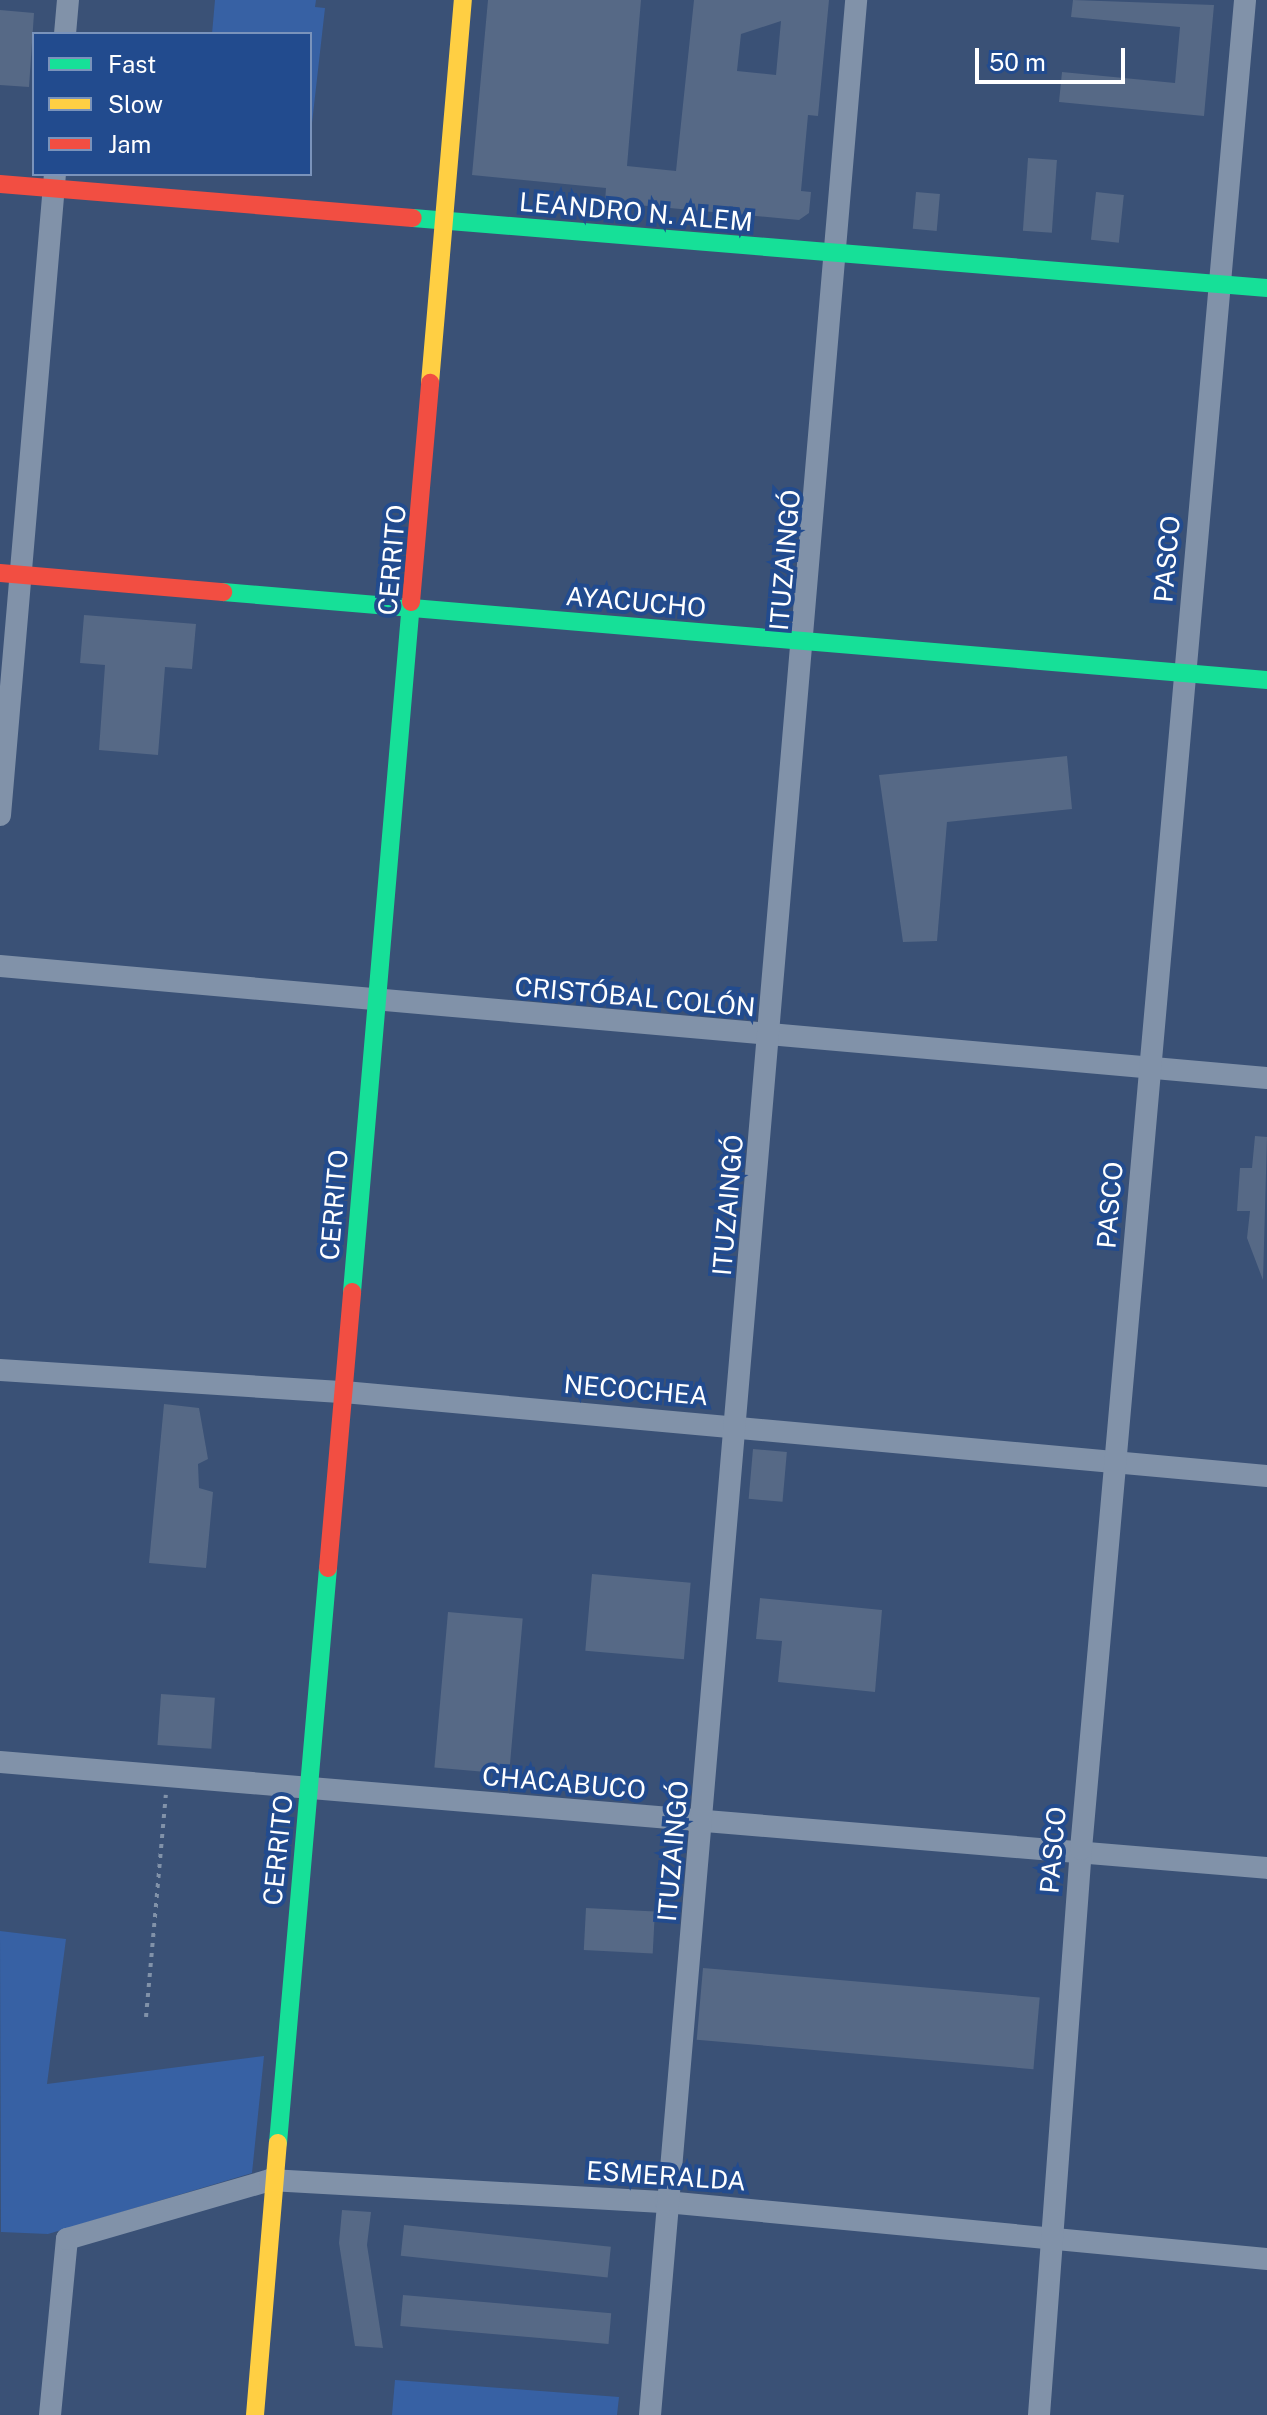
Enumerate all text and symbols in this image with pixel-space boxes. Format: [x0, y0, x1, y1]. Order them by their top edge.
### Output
legend [32, 32, 312, 176]
scale bar [979, 32, 1129, 82]
text: 50 m [989, 48, 1046, 76]
text: Fast [108, 50, 156, 78]
text: Slow [108, 90, 163, 118]
text: Jam [108, 130, 151, 158]
street label: LEANDRO N. ALEM [518, 186, 754, 238]
street label: ITUZAINGÓ [763, 488, 807, 632]
street label: CERRITO [372, 503, 412, 617]
street label: PASCO [1148, 514, 1186, 604]
street label: AYACUCHO [564, 580, 708, 624]
street label: CRISTÓBAL COLÓN [513, 971, 757, 1023]
street label: ITUZAINGÓ [706, 1133, 750, 1277]
street label: CERRITO [314, 1148, 354, 1262]
street label: PASCO [1091, 1160, 1129, 1250]
street label: NECOCHEA [563, 1368, 709, 1412]
street label: CHACABUCO [481, 1760, 647, 1806]
street label: ITUZAINGÓ [651, 1779, 695, 1923]
street label: CERRITO [257, 1793, 299, 1907]
street label: PASCO [1034, 1805, 1072, 1895]
street label: ESMERALDA [585, 2155, 747, 2197]

